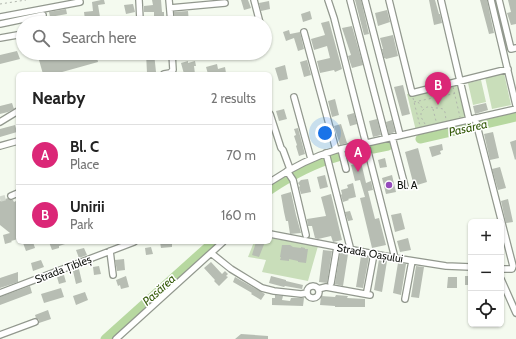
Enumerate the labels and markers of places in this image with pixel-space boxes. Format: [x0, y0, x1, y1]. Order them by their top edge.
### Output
pin: B [425, 72, 451, 105]
pin: A [345, 139, 371, 172]
place label: Bl. A [397, 178, 418, 192]
marker: Bl. A [384, 180, 394, 190]

